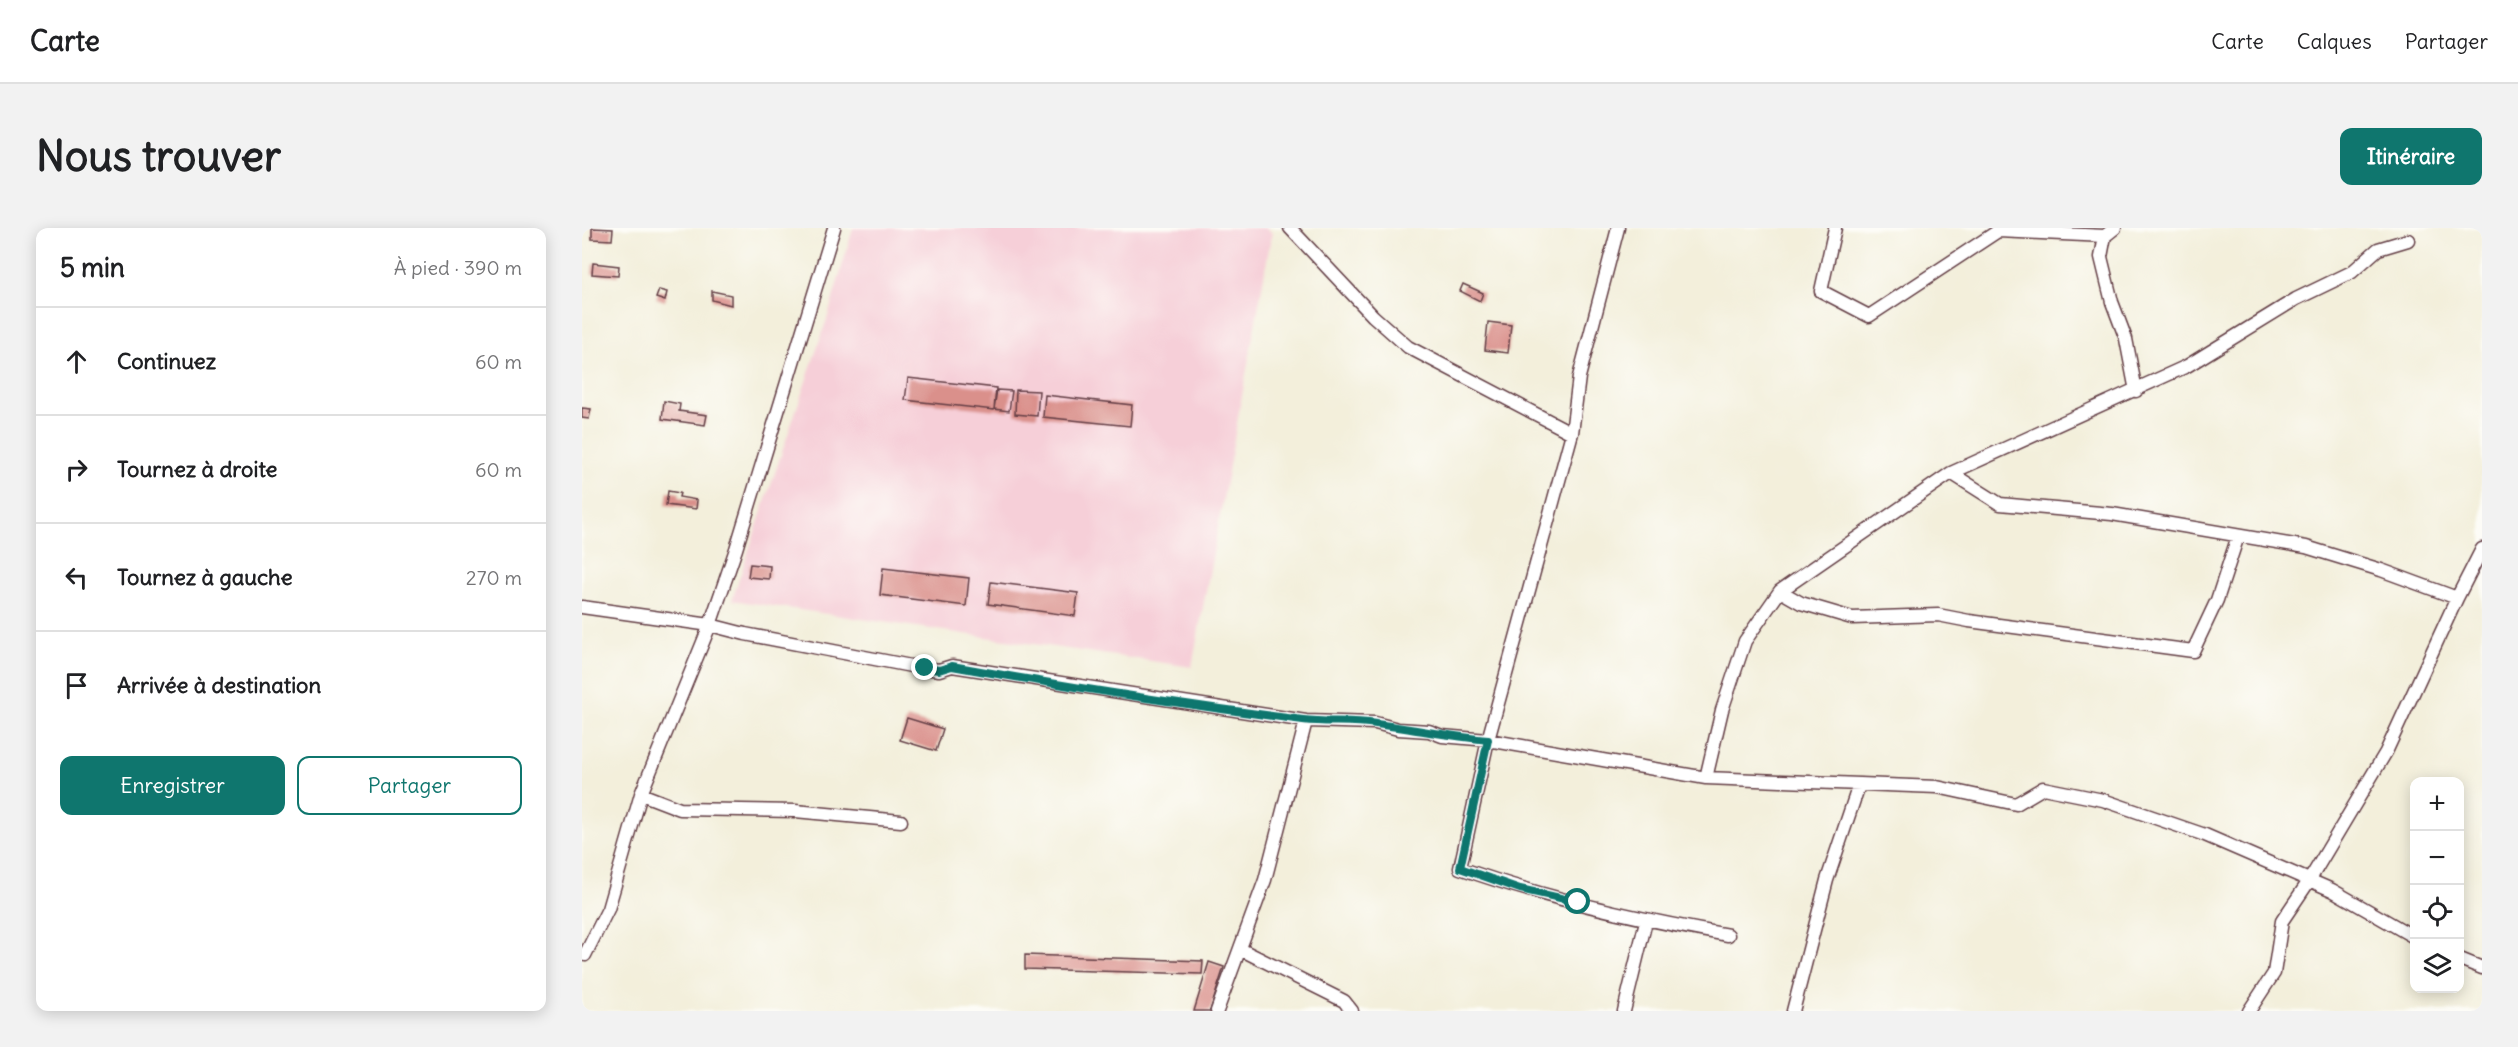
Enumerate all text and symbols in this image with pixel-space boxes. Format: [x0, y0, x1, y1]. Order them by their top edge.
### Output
text: Carte [30, 23, 100, 59]
text: Carte [2211, 28, 2264, 55]
text: Calques [2297, 28, 2372, 55]
text: Partager [2405, 28, 2488, 55]
button: Itinéraire [2340, 128, 2482, 185]
text: Nous trouver [36, 130, 281, 182]
text: 5 min [60, 251, 125, 284]
text: À pied · 390 m [394, 255, 522, 280]
icon: ahead [60, 345, 93, 378]
text: Continuez [117, 347, 216, 375]
text: 60 m [475, 349, 522, 374]
icon: right [60, 453, 93, 486]
text: Tournez à droite [117, 455, 277, 483]
text: 60 m [475, 457, 522, 482]
icon: left [60, 561, 93, 594]
text: Tournez à gauche [117, 563, 293, 591]
text: 270 m [466, 565, 522, 590]
route end [911, 654, 937, 680]
icon: arrive [60, 669, 93, 702]
text: Arrivée à destination [117, 671, 321, 699]
button: Enregistrer [60, 756, 285, 815]
button: Partager [297, 756, 522, 815]
map controls [2410, 777, 2464, 993]
button: + [2410, 777, 2464, 831]
button: − [2410, 831, 2464, 885]
button: locate [2410, 885, 2464, 939]
route start [1564, 888, 1590, 914]
button: layers [2410, 939, 2464, 993]

